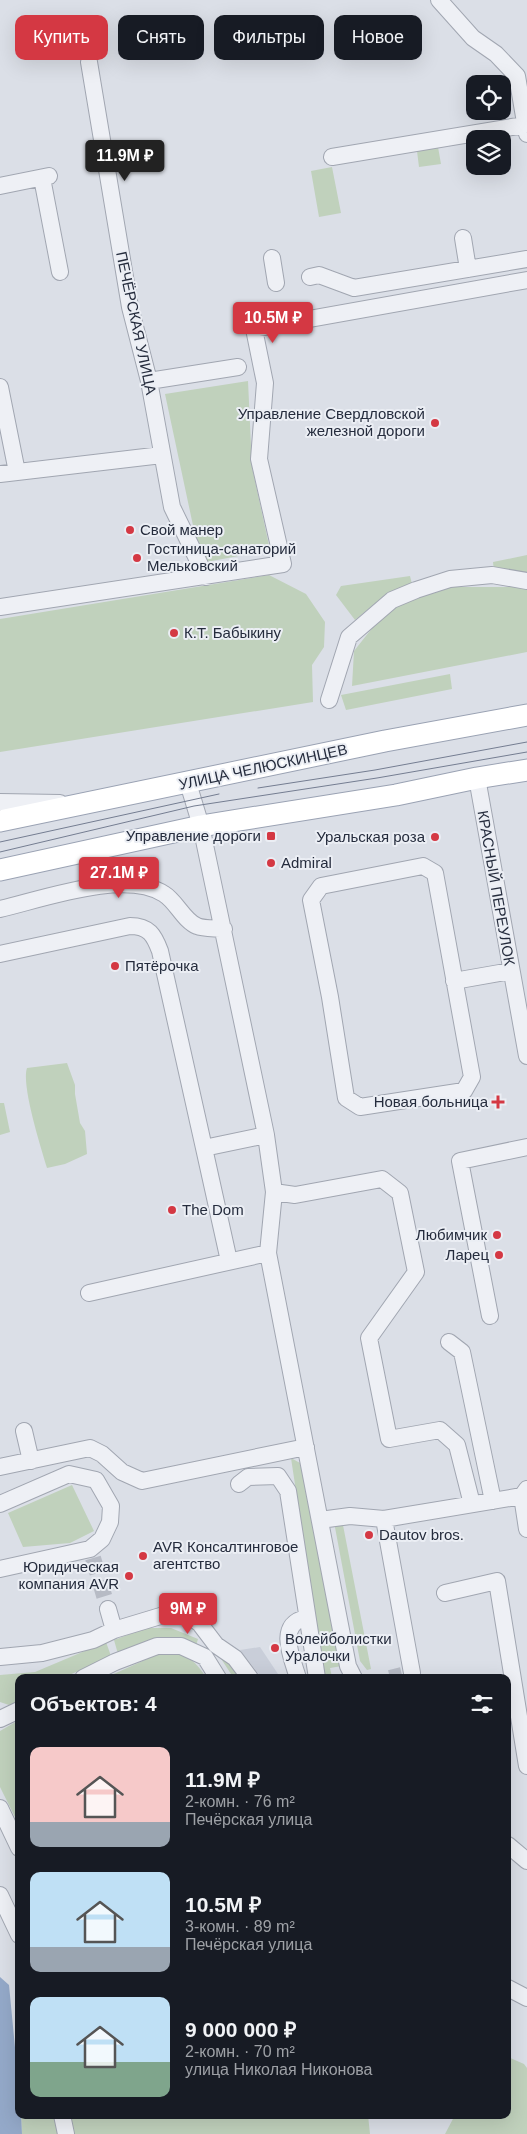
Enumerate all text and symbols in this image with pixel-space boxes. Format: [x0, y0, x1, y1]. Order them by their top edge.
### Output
chip: Купить [15, 15, 108, 60]
chip: Снять [118, 15, 204, 60]
chip: Фильтры [214, 15, 324, 60]
chip: Новое [334, 15, 422, 60]
map controls [466, 75, 511, 175]
button: locate [466, 75, 511, 120]
button: layers [466, 130, 511, 175]
pin: 11.9M ₽ [79, 140, 171, 182]
text: 11.9M ₽ [96, 147, 154, 164]
street label: ПЕЧЁРСКАЯ УЛИЦА [113, 250, 160, 396]
pin: 10.5M ₽ [227, 302, 319, 344]
text: 10.5M ₽ [244, 309, 302, 326]
place label: Управление Свердловской железной дороги [238, 405, 425, 439]
marker: Управление Свердловской железной дороги [429, 417, 441, 429]
place label: Свой манер [140, 521, 223, 538]
marker: Свой манер [124, 524, 136, 536]
place label: Гостиница-санаторий Мельковский [147, 540, 296, 574]
marker: Гостиница-санаторий Мельковский [131, 552, 143, 564]
place label: К.Т. Бабыкину [184, 624, 282, 641]
marker: К.Т. Бабыкину [168, 627, 180, 639]
street label: УЛИЦА ЧЕЛЮСКИНЦЕВ [177, 740, 349, 793]
street label: КРАСНЫЙ ПЕРЕУЛОК [474, 809, 519, 967]
place label: Управление дороги [126, 827, 261, 844]
place label: Уральская роза [316, 828, 426, 845]
marker: Управление дороги [265, 830, 277, 842]
marker: Уральская роза [429, 831, 441, 843]
place label: Admiral [281, 854, 332, 871]
pin: 27.1M ₽ [73, 856, 165, 899]
marker: Admiral [265, 857, 277, 869]
text: 27.1M ₽ [90, 864, 148, 881]
place label: Пятёрочка [125, 957, 199, 974]
marker: Пятёрочка [109, 960, 121, 972]
place label: Новая больница [374, 1093, 489, 1110]
marker: Новая больница [492, 1096, 504, 1108]
place label: The Dom [182, 1201, 244, 1218]
marker: The Dom [166, 1204, 178, 1216]
place label: Любимчик [416, 1226, 487, 1243]
marker: Любимчик [491, 1229, 503, 1241]
place label: Ларец [446, 1246, 489, 1263]
marker: Ларец [493, 1249, 505, 1261]
place label: Dautov bros. [379, 1526, 464, 1543]
marker: Dautov bros. [363, 1529, 375, 1541]
place label: AVR Консалтинговое агентство [153, 1538, 298, 1572]
marker: AVR Консалтинговое агентство [137, 1550, 149, 1562]
place label: Юридическая компания AVR [18, 1558, 119, 1592]
marker: Юридическая компания AVR [123, 1570, 135, 1582]
pin: 9M ₽ [158, 1592, 218, 1635]
text: 9M ₽ [170, 1600, 206, 1617]
place label: Волейболистки Уралочки [285, 1630, 392, 1664]
marker: Волейболистки Уралочки [269, 1642, 281, 1654]
icon: filters [468, 1690, 496, 1718]
text: Объектов: 4 [30, 1692, 157, 1715]
icon: home [70, 1767, 130, 1827]
text: 11.9M ₽ [185, 1768, 260, 1791]
text: 2-комн. · 76 m² [185, 1793, 295, 1810]
text: Печёрская улица [185, 1811, 312, 1828]
icon: home [70, 1892, 130, 1952]
text: 10.5M ₽ [185, 1893, 261, 1916]
text: 3-комн. · 89 m² [185, 1918, 295, 1935]
text: Печёрская улица [185, 1936, 312, 1953]
icon: home [70, 2017, 130, 2077]
text: 9 000 000 ₽ [185, 2018, 296, 2041]
text: 2-комн. · 70 m² [185, 2043, 295, 2060]
text: улица Николая Никонова [185, 2061, 373, 2078]

